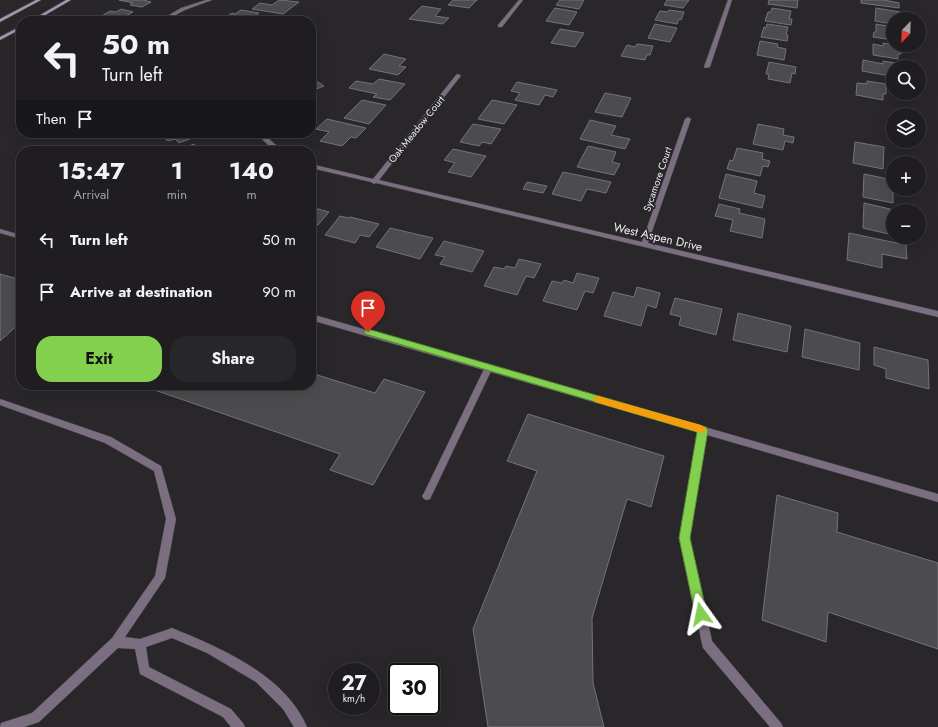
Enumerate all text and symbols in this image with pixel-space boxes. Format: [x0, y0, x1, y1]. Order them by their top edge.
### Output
north arrow [886, 12, 926, 52]
map controls [886, 12, 926, 244]
text: 50 m [102, 24, 170, 65]
icon: left [36, 32, 88, 84]
button: search [886, 60, 926, 100]
text: Turn left [102, 62, 162, 88]
street label: Oak Meadow Court [385, 92, 449, 166]
text: Then [36, 108, 66, 130]
icon: arrive [74, 108, 96, 130]
button: layers [886, 108, 926, 148]
street label: Sycamore Court [639, 144, 676, 213]
text: 15:47 [58, 153, 125, 188]
text: 1 [171, 153, 183, 188]
text: 140 [229, 153, 274, 188]
button: + [886, 156, 926, 196]
text: Arrival [73, 185, 109, 204]
text: min [167, 185, 187, 204]
text: m [246, 185, 257, 204]
button: − [886, 204, 926, 244]
street label: West Aspen Drive [612, 218, 704, 256]
icon: left [36, 229, 58, 251]
text: Turn left [70, 229, 128, 251]
text: 50 m [262, 229, 296, 251]
icon: arrive [36, 281, 58, 303]
text: Arrive at destination [70, 281, 212, 303]
text: 90 m [262, 281, 296, 303]
pin [351, 291, 385, 332]
icon: arrive [357, 297, 379, 319]
button: Exit [36, 336, 162, 382]
button: Share [170, 336, 296, 382]
position arrow [680, 593, 722, 635]
speed limit sign: 30 [388, 663, 440, 715]
text: 27 [341, 669, 367, 698]
text: km/h [343, 691, 365, 706]

